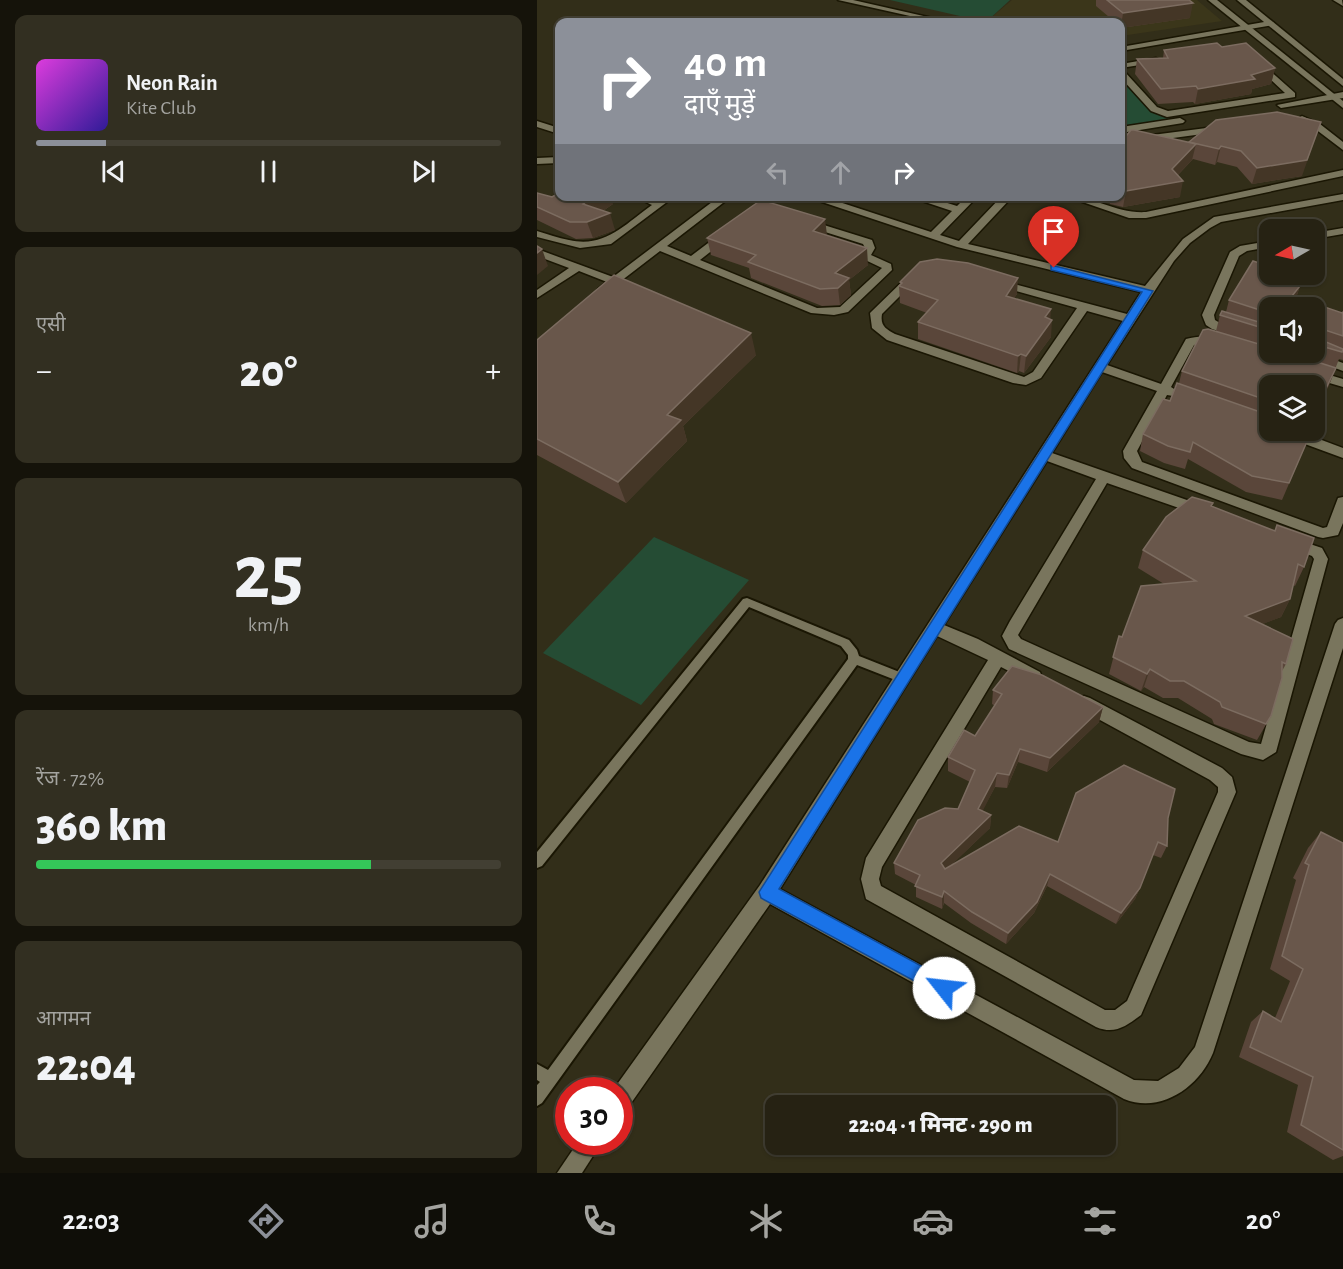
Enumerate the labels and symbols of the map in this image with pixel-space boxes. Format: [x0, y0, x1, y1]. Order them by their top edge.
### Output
pin [1028, 206, 1079, 268]
north arrow [1259, 219, 1325, 285]
position arrow [912, 956, 976, 1020]
speed limit sign: 30 [555, 1077, 633, 1155]

